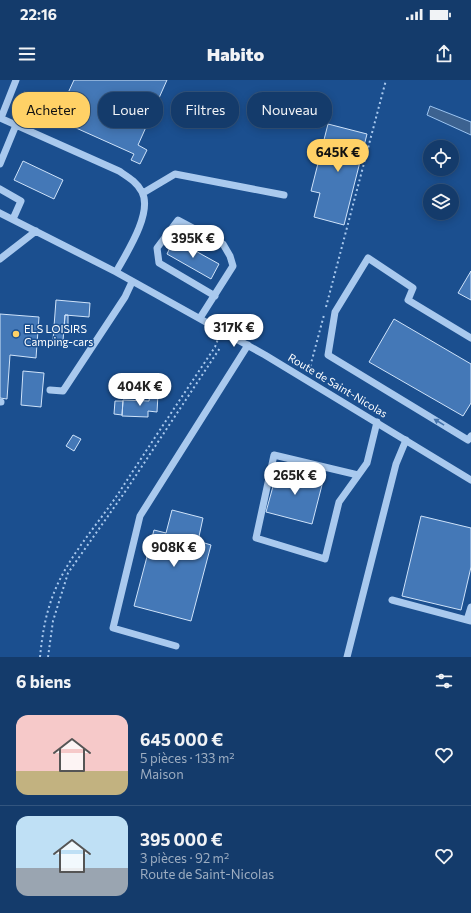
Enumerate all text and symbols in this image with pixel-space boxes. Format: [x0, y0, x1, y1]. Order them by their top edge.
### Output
text: 22:16 [20, 5, 57, 23]
icon: menu [16, 43, 38, 65]
text: Habito [207, 43, 264, 65]
icon: share [433, 43, 455, 65]
chip: Acheter [12, 92, 90, 128]
chip: Louer [98, 92, 163, 128]
chip: Filtres [171, 92, 239, 128]
chip: Nouveau [247, 92, 332, 128]
pin: 645K € [305, 139, 371, 173]
map controls [423, 140, 459, 220]
button: locate [423, 140, 459, 176]
text: 645K € [316, 144, 360, 160]
button: layers [423, 184, 459, 220]
pin: 395K € [160, 225, 226, 259]
text: 395K € [171, 230, 215, 246]
pin: 317K € [201, 314, 267, 348]
text: 317K € [213, 319, 255, 335]
place label: ELS LOISIRS Camping-cars [24, 322, 93, 348]
marker: ELS LOISIRS Camping-cars [11, 329, 21, 339]
street label: Route de Saint-Nicolas [286, 350, 390, 420]
pin: 404K € [107, 373, 173, 407]
text: 404K € [117, 378, 163, 394]
one-way arrow [433, 419, 445, 426]
pin: 265K € [262, 462, 328, 496]
text: 265K € [273, 467, 317, 483]
pin: 908K € [141, 534, 207, 568]
text: 908K € [151, 539, 197, 555]
icon: filters [433, 670, 455, 692]
text: 6 biens [16, 671, 71, 692]
text: 645 000 € [140, 729, 223, 750]
icon: home [48, 731, 96, 779]
icon: heart [433, 744, 455, 766]
text: 5 pièces · 133 m² [140, 750, 235, 766]
text: Maison [140, 766, 184, 782]
text: 395 000 € [140, 829, 223, 850]
icon: home [48, 832, 96, 880]
icon: heart [433, 845, 455, 867]
text: 3 pièces · 92 m² [140, 850, 229, 866]
text: Route de Saint-Nicolas [140, 866, 274, 882]

